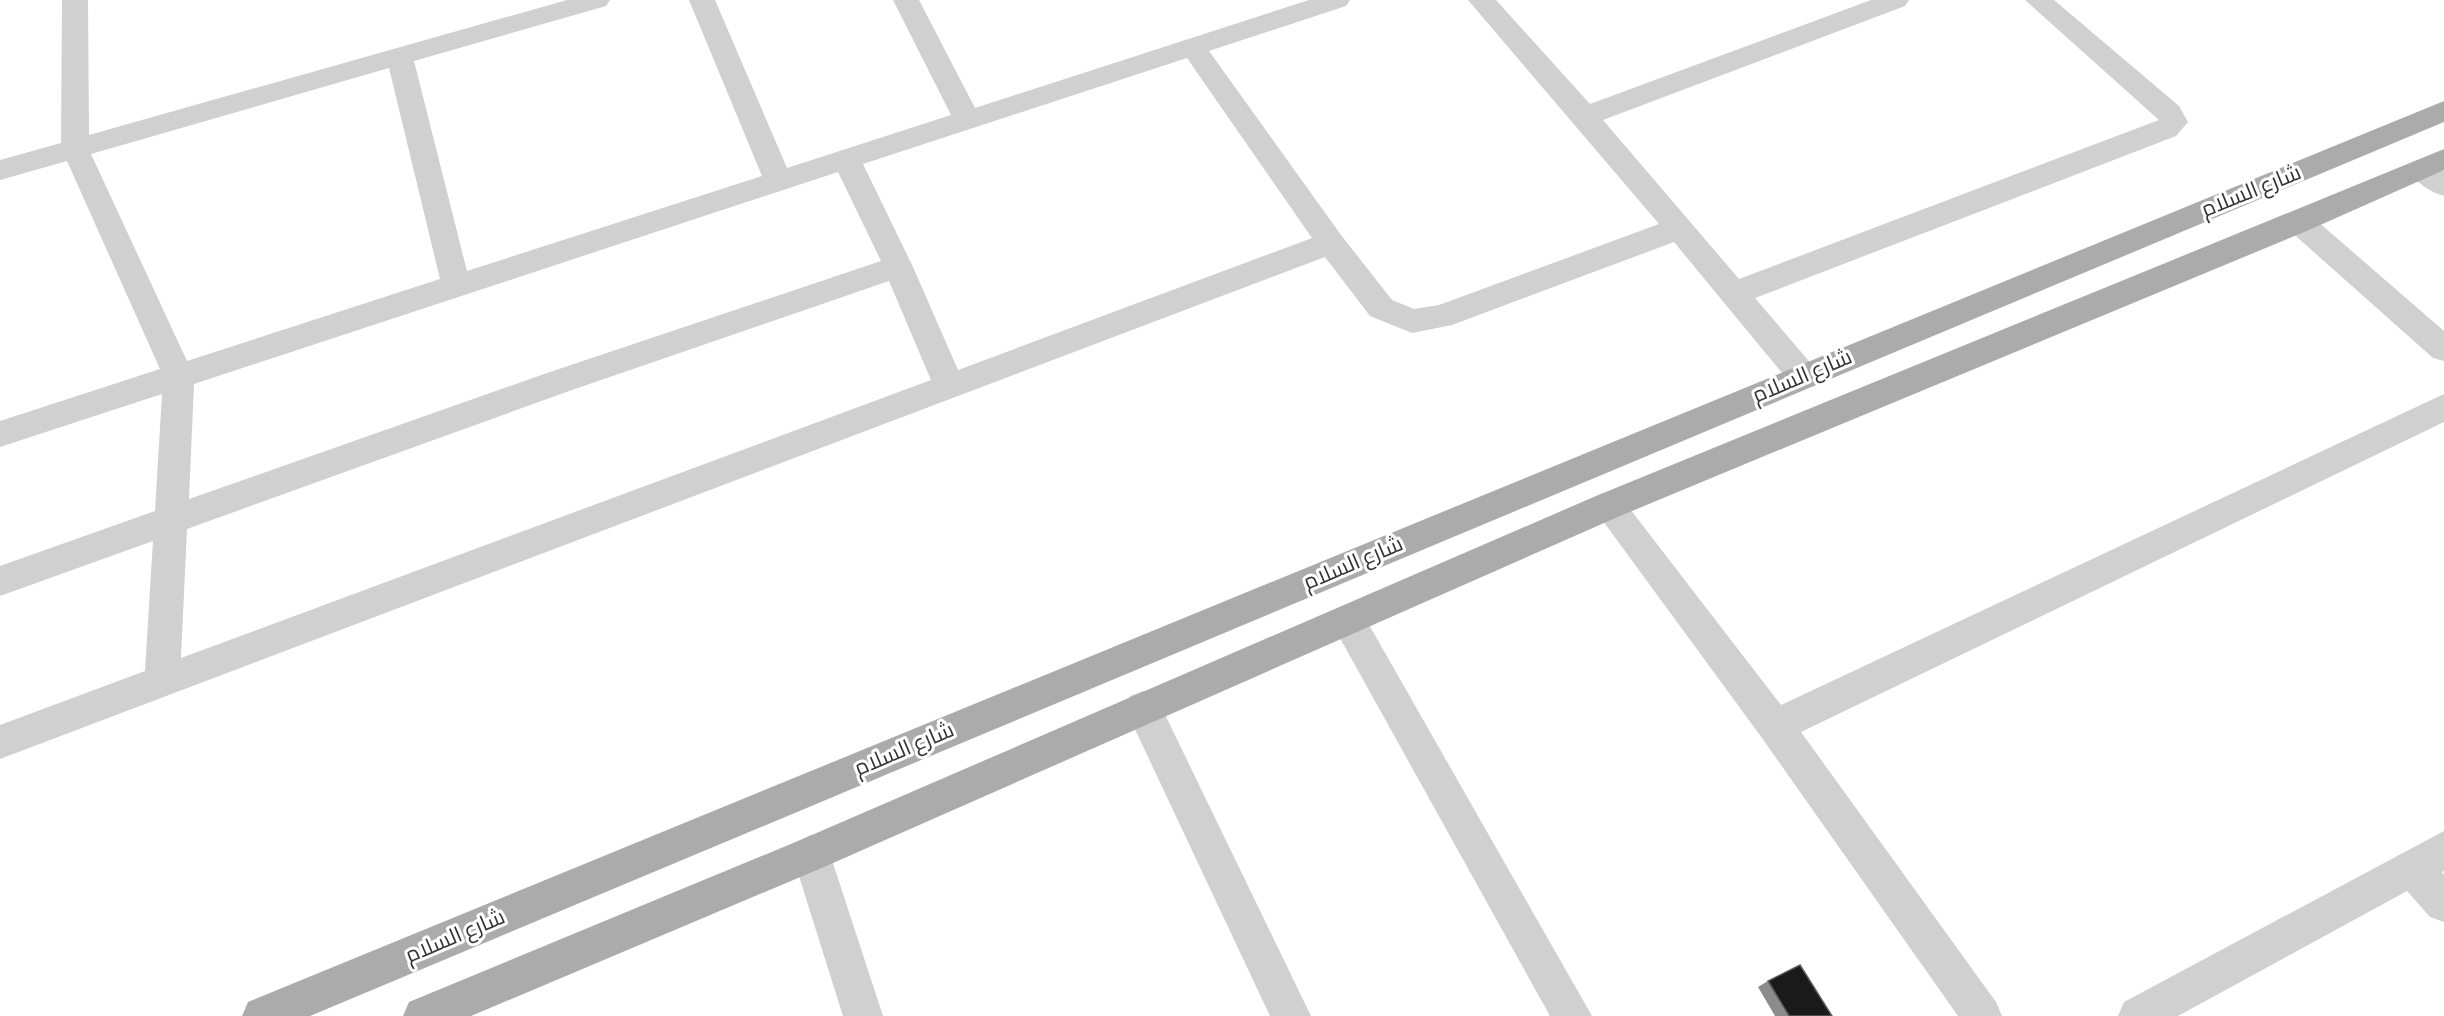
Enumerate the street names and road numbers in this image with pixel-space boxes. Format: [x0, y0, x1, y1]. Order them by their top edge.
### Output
street label: شارع السلام [2198, 161, 2306, 225]
street label: شارع السلام [1749, 345, 1856, 410]
street label: شارع السلام [1300, 532, 1407, 597]
street label: شارع السلام [851, 718, 958, 783]
street label: شارع السلام [402, 905, 509, 970]

